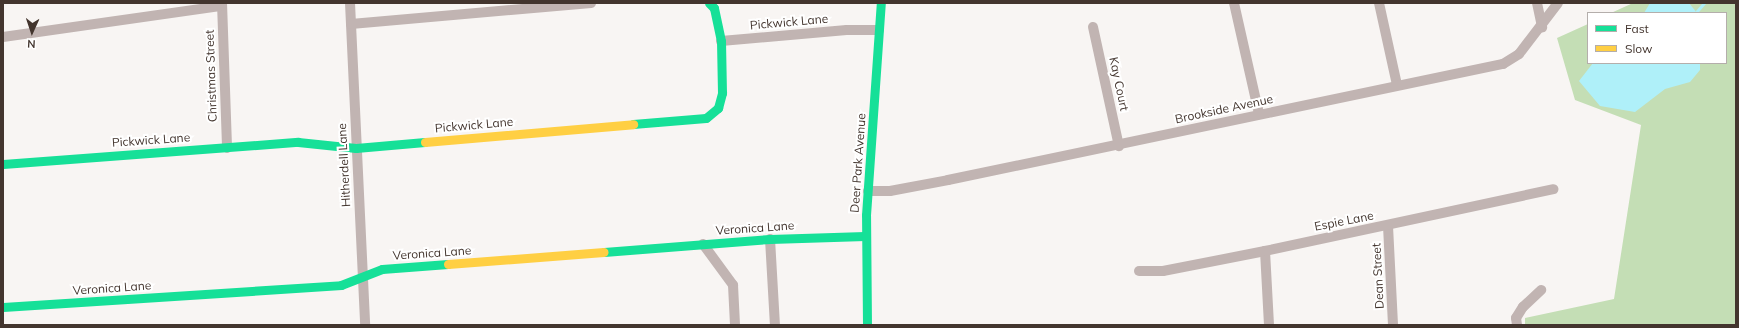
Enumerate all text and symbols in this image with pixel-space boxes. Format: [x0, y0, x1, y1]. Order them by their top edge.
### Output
street label: Pickwick Lane [749, 11, 829, 33]
north arrow [12, 12, 52, 52]
legend [1587, 12, 1727, 64]
text: Fast [1625, 21, 1649, 36]
street label: Christmas Street [202, 30, 220, 122]
text: N [27, 37, 36, 51]
text: Slow [1625, 41, 1653, 56]
street label: Kay Court [1106, 56, 1132, 112]
street label: Brookside Avenue [1174, 92, 1274, 126]
street label: Deer Park Avenue [847, 113, 869, 213]
street label: Pickwick Lane [434, 114, 514, 136]
street label: Hitherdell Lane [335, 123, 353, 207]
street label: Pickwick Lane [111, 130, 191, 150]
street label: Espie Lane [1313, 208, 1375, 234]
street label: Veronica Lane [715, 218, 795, 238]
street label: Veronica Lane [392, 243, 472, 263]
street label: Dean Street [1369, 243, 1387, 309]
street label: Veronica Lane [72, 278, 152, 298]

